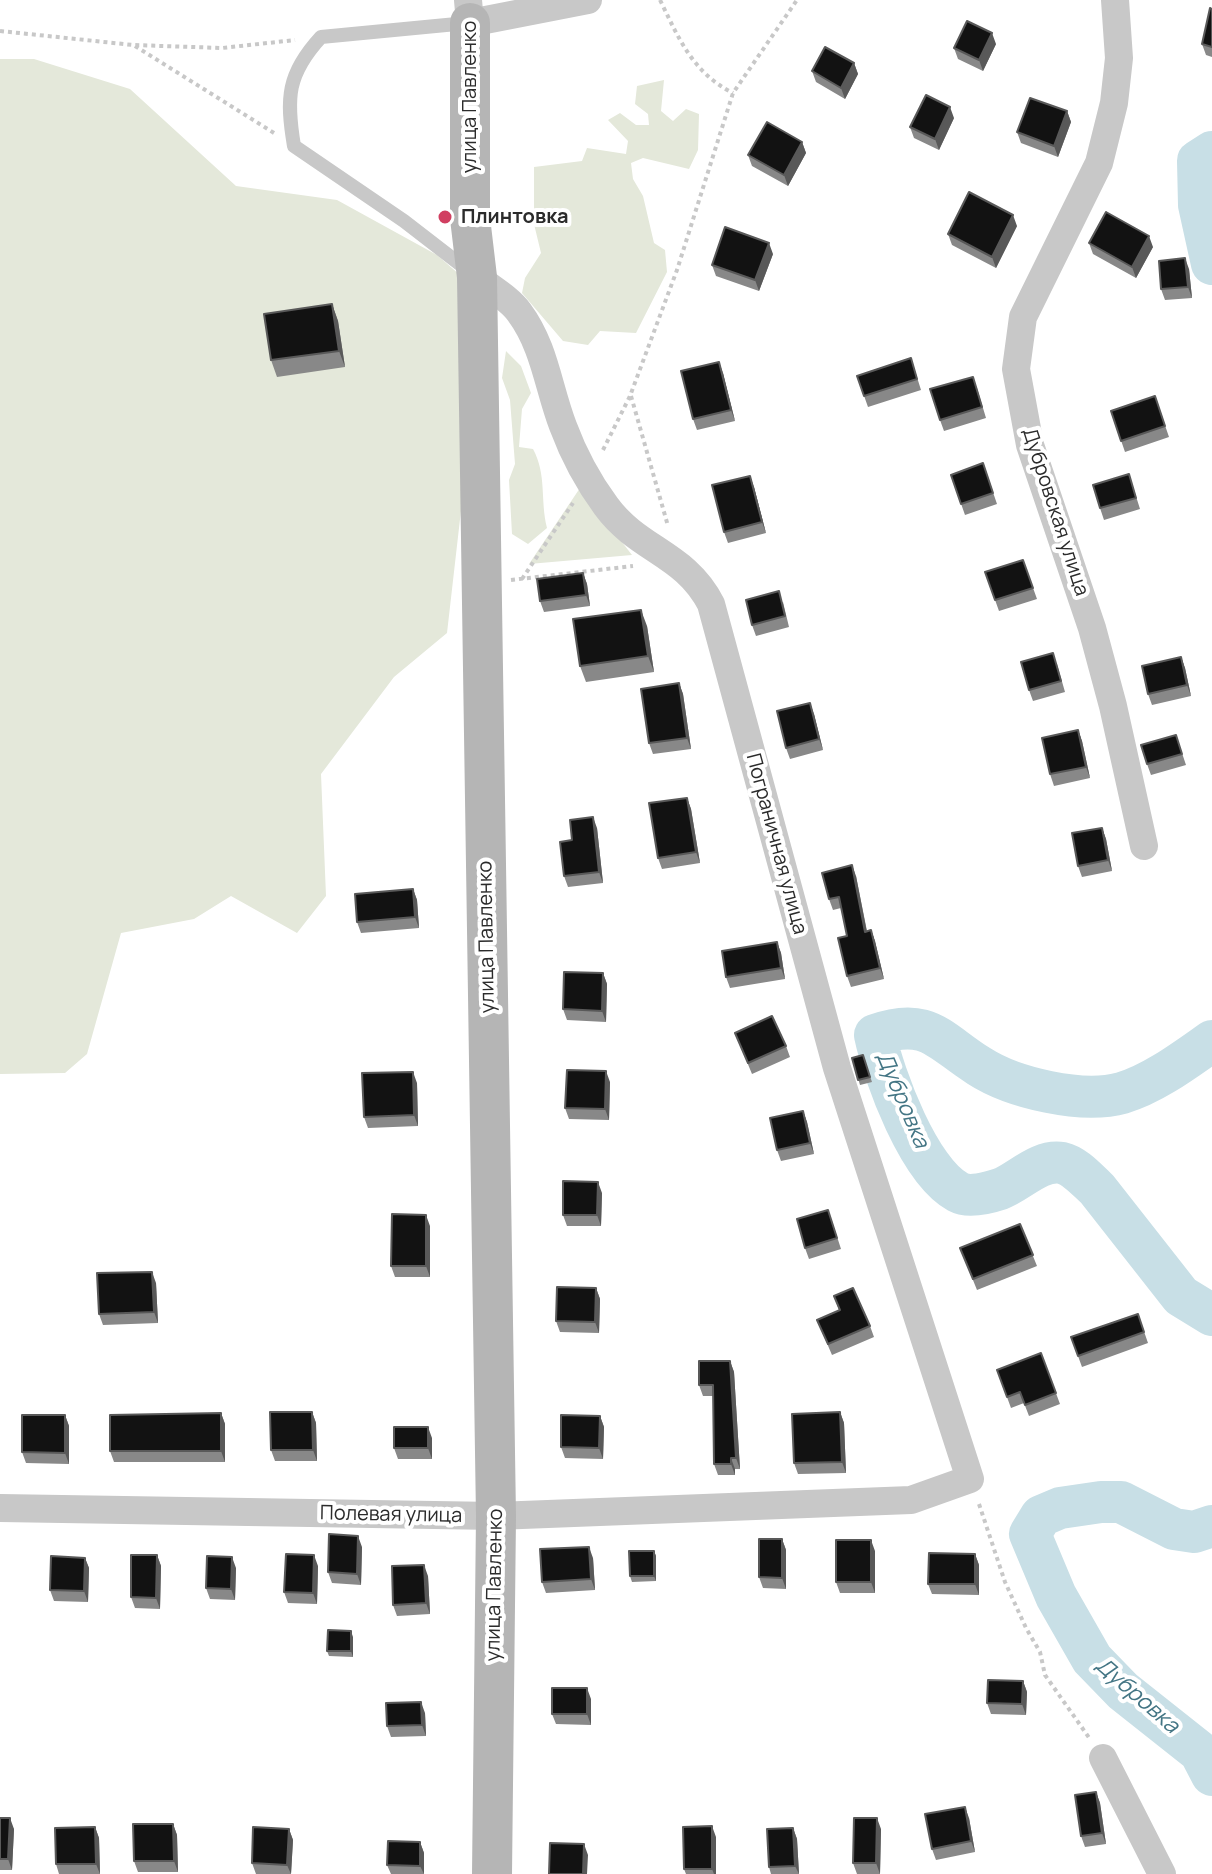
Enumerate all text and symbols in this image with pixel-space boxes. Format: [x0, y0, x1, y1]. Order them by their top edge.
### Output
street label: улица Павленко [458, 21, 482, 173]
place label: Плинтовка [461, 205, 568, 229]
marker: Плинтовка [436, 208, 454, 226]
street label: Дубровская улица [1017, 425, 1093, 599]
street label: Пограничная улица [740, 751, 812, 937]
street label: улица Павленко [474, 860, 500, 1014]
water label: Дубровка [870, 1048, 934, 1152]
street label: Полевая улица [320, 1502, 462, 1528]
street label: улица Павленко [482, 1508, 508, 1662]
water label: Дубровка [1090, 1653, 1184, 1739]

